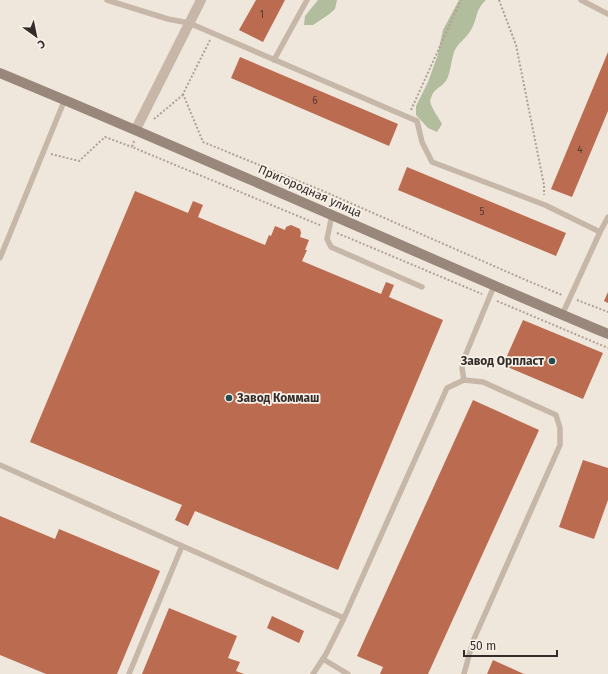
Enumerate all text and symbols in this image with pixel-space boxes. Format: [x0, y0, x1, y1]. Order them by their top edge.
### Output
house number: 1 [260, 9, 264, 21]
north arrow [16, 16, 56, 56]
text: С [34, 37, 47, 52]
house number: 6 [312, 95, 318, 107]
house number: 4 [577, 144, 583, 156]
street label: Пригородная улица [256, 162, 364, 220]
house number: 5 [479, 206, 485, 218]
place label: Завод Орпласт [460, 354, 544, 368]
marker: Завод Орпласт [547, 356, 557, 366]
place label: Завод Коммаш [236, 391, 319, 405]
marker: Завод Коммаш [224, 393, 234, 403]
scale bar [464, 632, 557, 658]
text: 50 m [470, 639, 496, 653]

